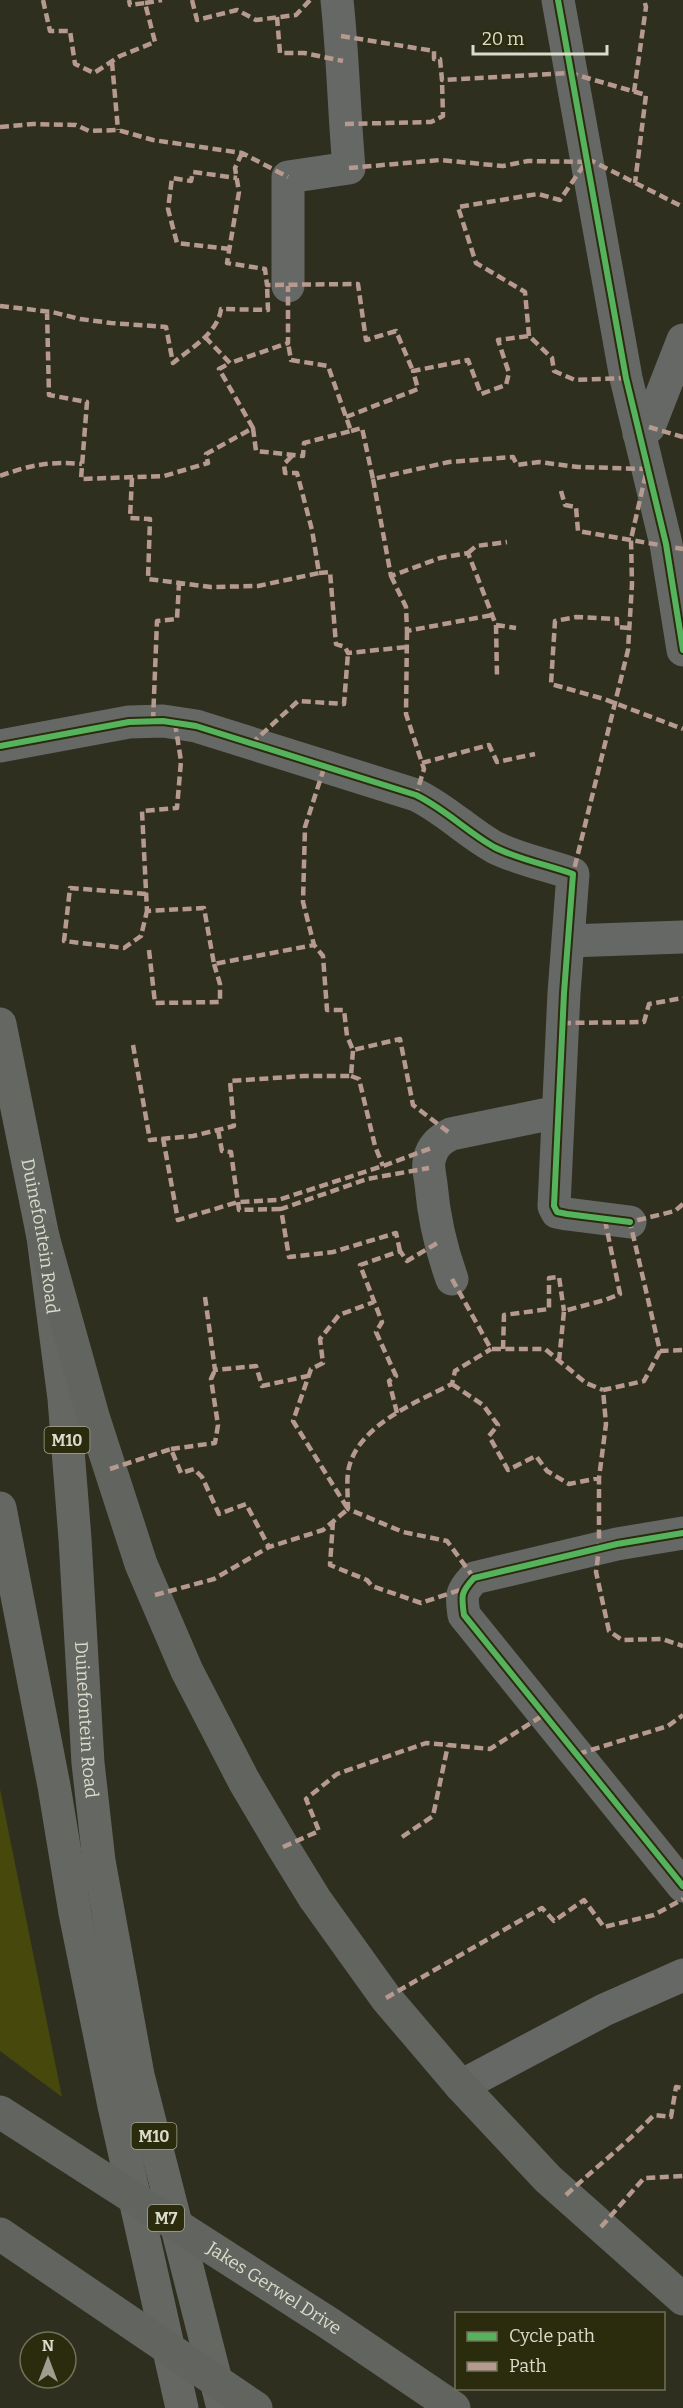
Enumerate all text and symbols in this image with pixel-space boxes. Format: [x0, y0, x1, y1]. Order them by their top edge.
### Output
scale bar [473, 18, 606, 56]
text: 20 m [482, 28, 524, 50]
street label: Duinefontein Road [16, 1156, 64, 1315]
road number: M10 [44, 1427, 90, 1453]
street label: Duinefontein Road [70, 1640, 103, 1800]
road number: M10 [132, 2123, 176, 2149]
road number: M7 [148, 2205, 184, 2231]
street label: Jakes Gerwel Drive [202, 2236, 346, 2340]
legend [455, 2312, 665, 2390]
text: Cycle path [509, 2325, 595, 2347]
north arrow [18, 2330, 78, 2390]
text: N [42, 2336, 54, 2355]
text: Path [509, 2355, 547, 2377]

